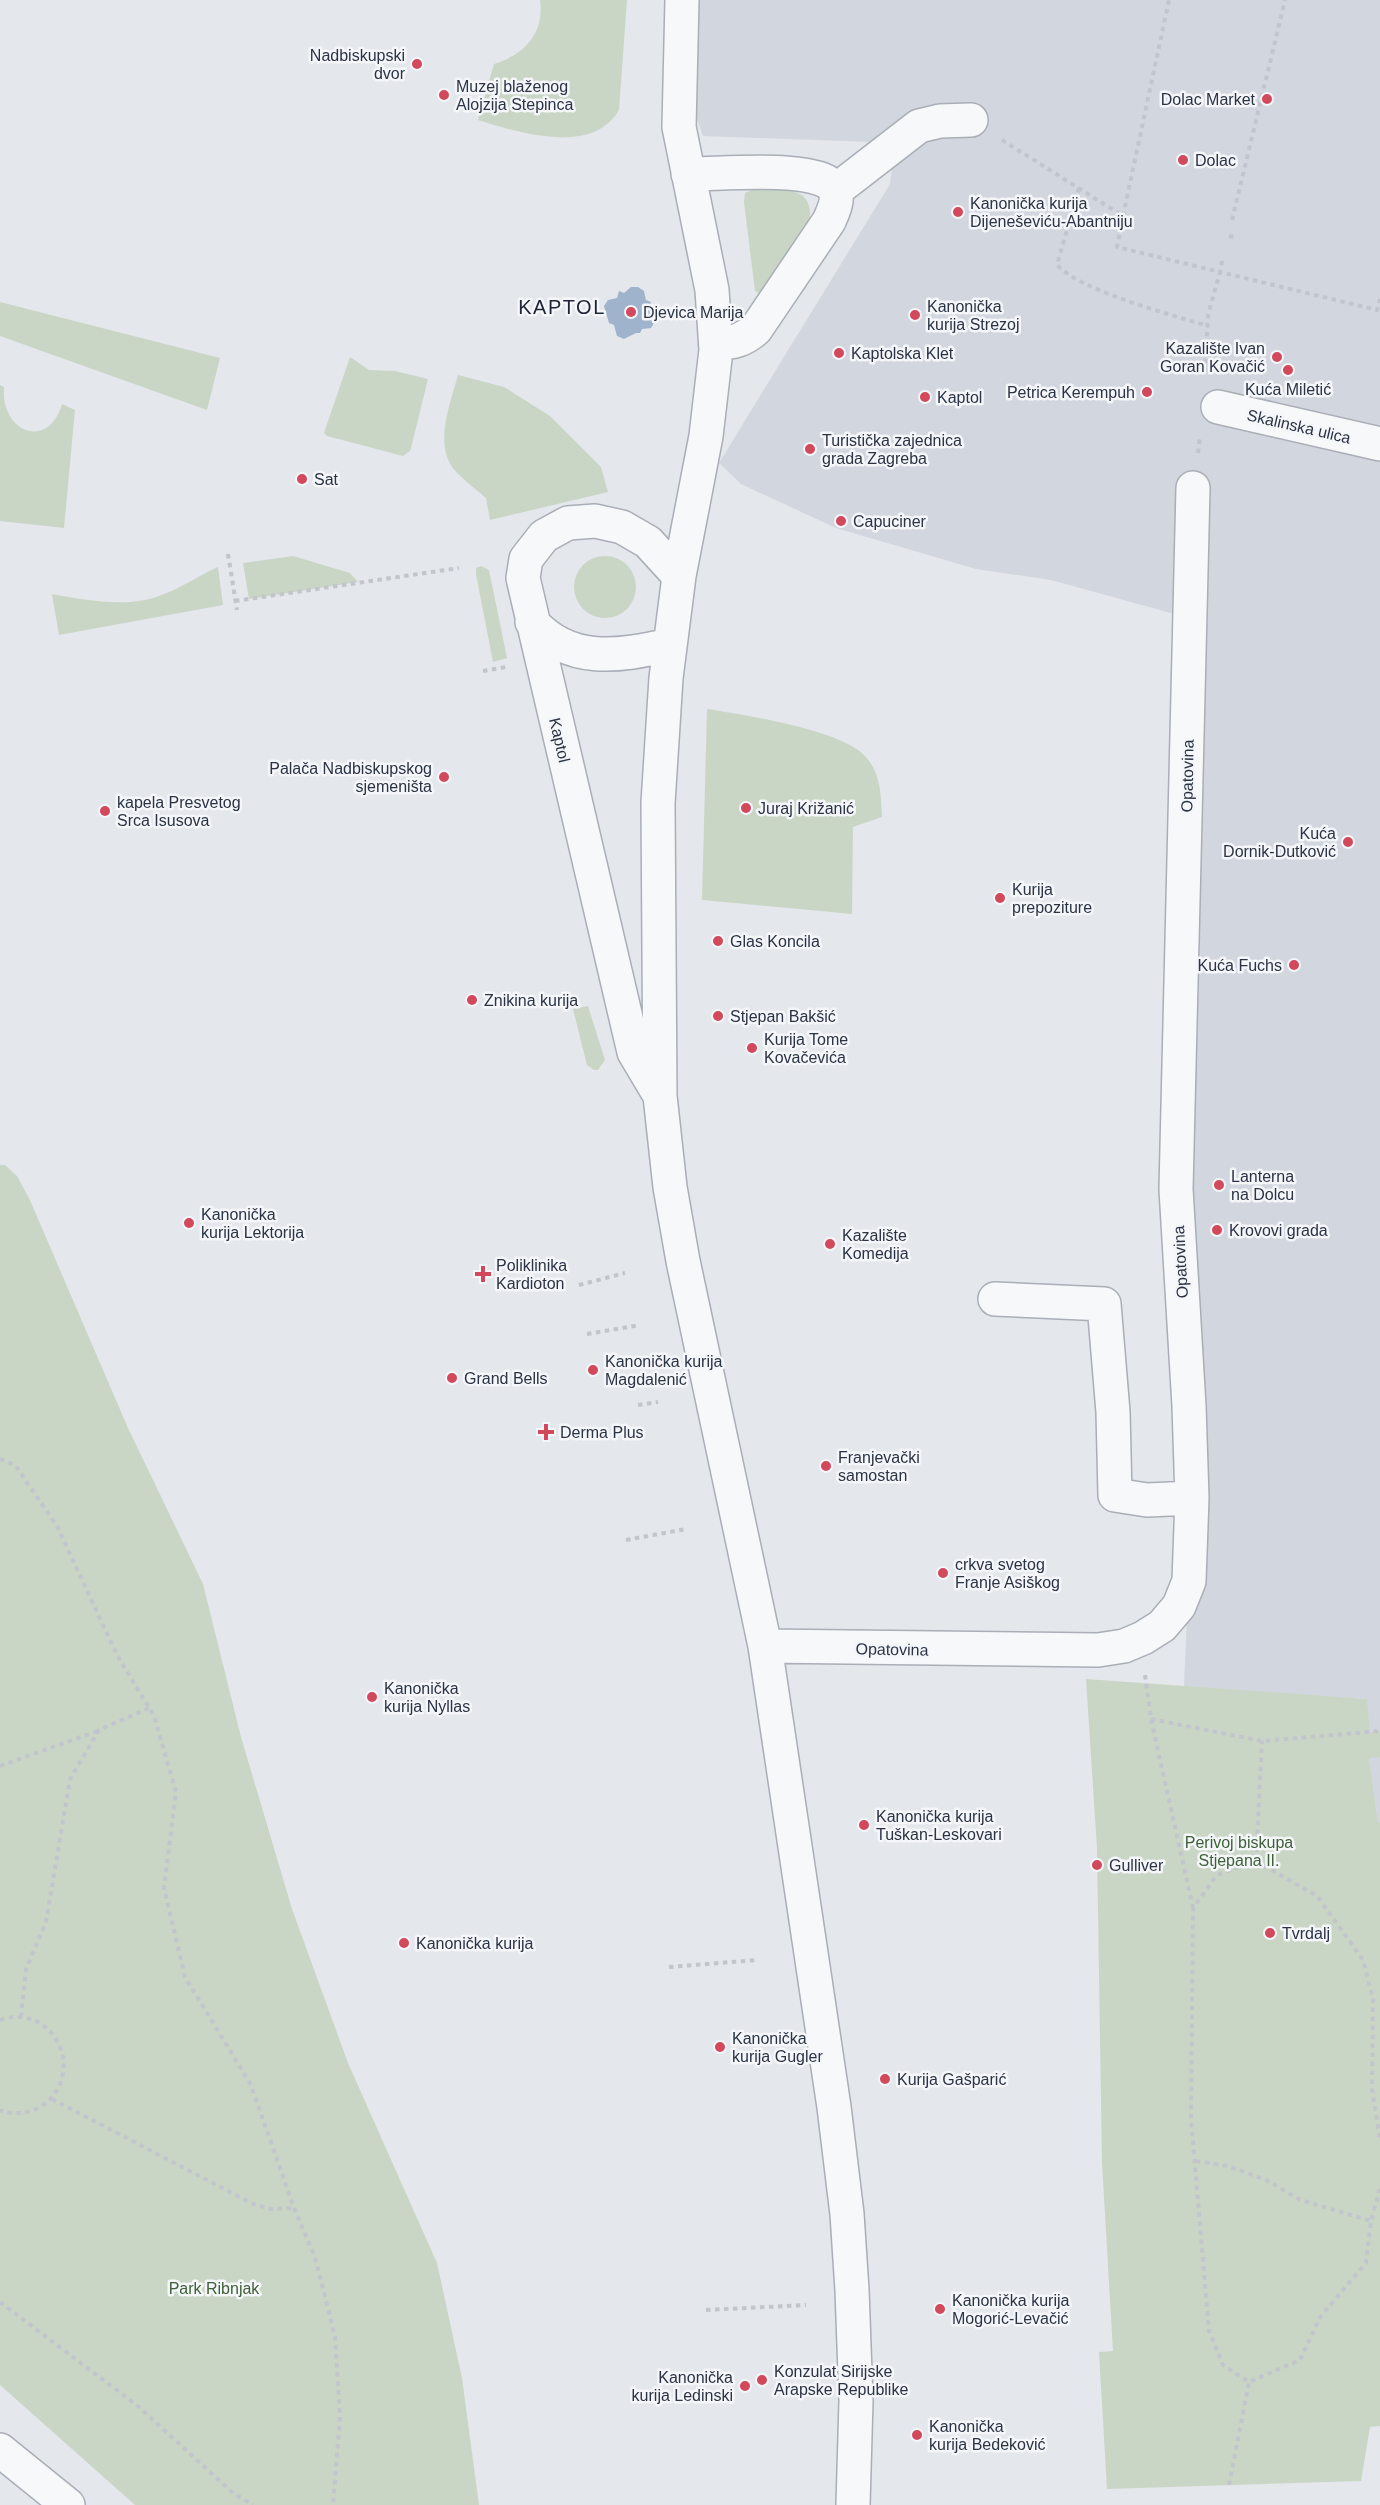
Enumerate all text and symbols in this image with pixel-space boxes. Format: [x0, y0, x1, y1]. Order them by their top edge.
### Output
place label: Nadbiskupski dvor [310, 47, 406, 82]
marker: Nadbiskupski dvor [410, 57, 424, 71]
place label: Muzej blaženog Alojzija Stepinca [456, 78, 574, 113]
marker: Muzej blaženog Alojzija Stepinca [437, 88, 451, 102]
place label: Dolac Market [1161, 91, 1256, 108]
marker: Dolac Market [1260, 92, 1274, 106]
place label: Dolac [1195, 152, 1236, 169]
marker: Dolac [1176, 153, 1190, 167]
place label: Kanonička kurija Dijeneševiću-Abantniju [970, 195, 1133, 230]
marker: Kanonička kurija Dijeneševiću-Abantniju [951, 205, 965, 219]
district label: KAPTOL [518, 296, 606, 318]
place label: Kanonička kurija Strezoj [927, 298, 1019, 333]
place label: Djevica Marija [643, 304, 744, 321]
marker: Djevica Marija [624, 305, 638, 319]
marker: Kanonička kurija Strezoj [908, 308, 922, 322]
place label: Kazalište Ivan Goran Kovačić [1160, 340, 1265, 375]
place label: Kaptolska Klet [851, 345, 954, 362]
marker: Kaptolska Klet [832, 346, 846, 360]
marker: Kazalište Ivan Goran Kovačić [1270, 350, 1284, 364]
marker: Kuća Miletić [1281, 363, 1295, 377]
place label: Kuća Miletić [1245, 381, 1331, 398]
place label: Petrica Kerempuh [1007, 384, 1135, 401]
marker: Petrica Kerempuh [1140, 385, 1154, 399]
place label: Kaptol [937, 389, 982, 406]
marker: Kaptol [918, 390, 932, 404]
street label: Skalinska ulica [1245, 406, 1352, 447]
place label: Turistička zajednica grada Zagreba [822, 432, 962, 467]
marker: Turistička zajednica grada Zagreba [803, 442, 817, 456]
place label: Sat [314, 471, 339, 488]
marker: Sat [295, 472, 309, 486]
place label: Capuciner [853, 513, 927, 530]
marker: Capuciner [834, 514, 848, 528]
street label: Kaptol [546, 716, 573, 764]
street label: Opatovina [1178, 739, 1197, 813]
place label: Palača Nadbiskupskog sjemeništa [269, 760, 432, 795]
marker: Palača Nadbiskupskog sjemeništa [437, 770, 451, 784]
place label: kapela Presvetog Srca Isusova [117, 794, 241, 829]
place label: Juraj Križanić [758, 800, 854, 817]
marker: Juraj Križanić [739, 801, 753, 815]
marker: kapela Presvetog Srca Isusova [98, 804, 112, 818]
place label: Kuća Dornik-Dutković [1223, 825, 1336, 860]
marker: Kuća Dornik-Dutković [1341, 835, 1355, 849]
place label: Kurija prepoziture [1012, 881, 1092, 916]
marker: Kurija prepoziture [993, 891, 1007, 905]
place label: Glas Koncila [730, 933, 820, 950]
marker: Glas Koncila [711, 934, 725, 948]
place label: Kuća Fuchs [1198, 957, 1282, 974]
marker: Kuća Fuchs [1287, 958, 1301, 972]
place label: Znikina kurija [484, 992, 578, 1009]
marker: Znikina kurija [465, 993, 479, 1007]
place label: Stjepan Bakšić [730, 1008, 836, 1025]
marker: Stjepan Bakšić [711, 1009, 725, 1023]
place label: Kurija Tome Kovačevića [764, 1031, 848, 1066]
marker: Kurija Tome Kovačevića [745, 1041, 759, 1055]
place label: Lanterna na Dolcu [1231, 1168, 1294, 1203]
marker: Lanterna na Dolcu [1212, 1178, 1226, 1192]
place label: Kanonička kurija Lektorija [201, 1206, 304, 1241]
marker: Kanonička kurija Lektorija [182, 1216, 196, 1230]
place label: Krovovi grada [1229, 1222, 1328, 1239]
marker: Krovovi grada [1210, 1223, 1224, 1237]
street label: Opatovina [1170, 1225, 1191, 1299]
place label: Kazalište Komedija [842, 1227, 909, 1262]
marker: Kazalište Komedija [823, 1237, 837, 1251]
place label: Poliklinika Kardioton [496, 1257, 567, 1292]
marker: Poliklinika Kardioton [474, 1265, 492, 1283]
place label: Kanonička kurija Magdalenić [605, 1353, 723, 1388]
marker: Kanonička kurija Magdalenić [586, 1363, 600, 1377]
place label: Grand Bells [464, 1370, 548, 1387]
marker: Grand Bells [445, 1371, 459, 1385]
marker: Derma Plus [537, 1423, 555, 1441]
place label: Derma Plus [560, 1424, 644, 1441]
place label: Franjevački samostan [838, 1449, 920, 1484]
marker: Franjevački samostan [819, 1459, 833, 1473]
place label: crkva svetog Franje Asiškog [955, 1556, 1060, 1591]
marker: crkva svetog Franje Asiškog [936, 1566, 950, 1580]
street label: Opatovina [855, 1640, 929, 1659]
place label: Kanonička kurija Nyllas [384, 1680, 470, 1715]
marker: Kanonička kurija Nyllas [365, 1690, 379, 1704]
place label: Kanonička kurija Tuškan-Leskovari [876, 1808, 1002, 1843]
marker: Kanonička kurija Tuškan-Leskovari [857, 1818, 871, 1832]
park label: Perivoj biskupa Stjepana II. [1185, 1834, 1293, 1869]
place label: Gulliver [1109, 1857, 1164, 1874]
marker: Gulliver [1090, 1858, 1104, 1872]
place label: Tvrdalj [1282, 1925, 1330, 1942]
marker: Tvrdalj [1263, 1926, 1277, 1940]
place label: Kanonička kurija [416, 1935, 534, 1952]
marker: Kanonička kurija [397, 1936, 411, 1950]
place label: Kanonička kurija Gugler [732, 2030, 823, 2065]
marker: Kanonička kurija Gugler [713, 2040, 727, 2054]
place label: Kurija Gašparić [897, 2071, 1006, 2088]
marker: Kurija Gašparić [878, 2072, 892, 2086]
park label: Park Ribnjak [169, 2280, 260, 2297]
place label: Kanonička kurija Mogorić-Levačić [952, 2292, 1070, 2327]
marker: Kanonička kurija Mogorić-Levačić [933, 2302, 947, 2316]
place label: Konzulat Sirijske Arapske Republike [774, 2363, 908, 2398]
place label: Kanonička kurija Ledinski [632, 2369, 733, 2404]
marker: Konzulat Sirijske Arapske Republike [755, 2373, 769, 2387]
marker: Kanonička kurija Ledinski [738, 2379, 752, 2393]
place label: Kanonička kurija Bedeković [929, 2418, 1046, 2453]
marker: Kanonička kurija Bedeković [910, 2428, 924, 2442]

